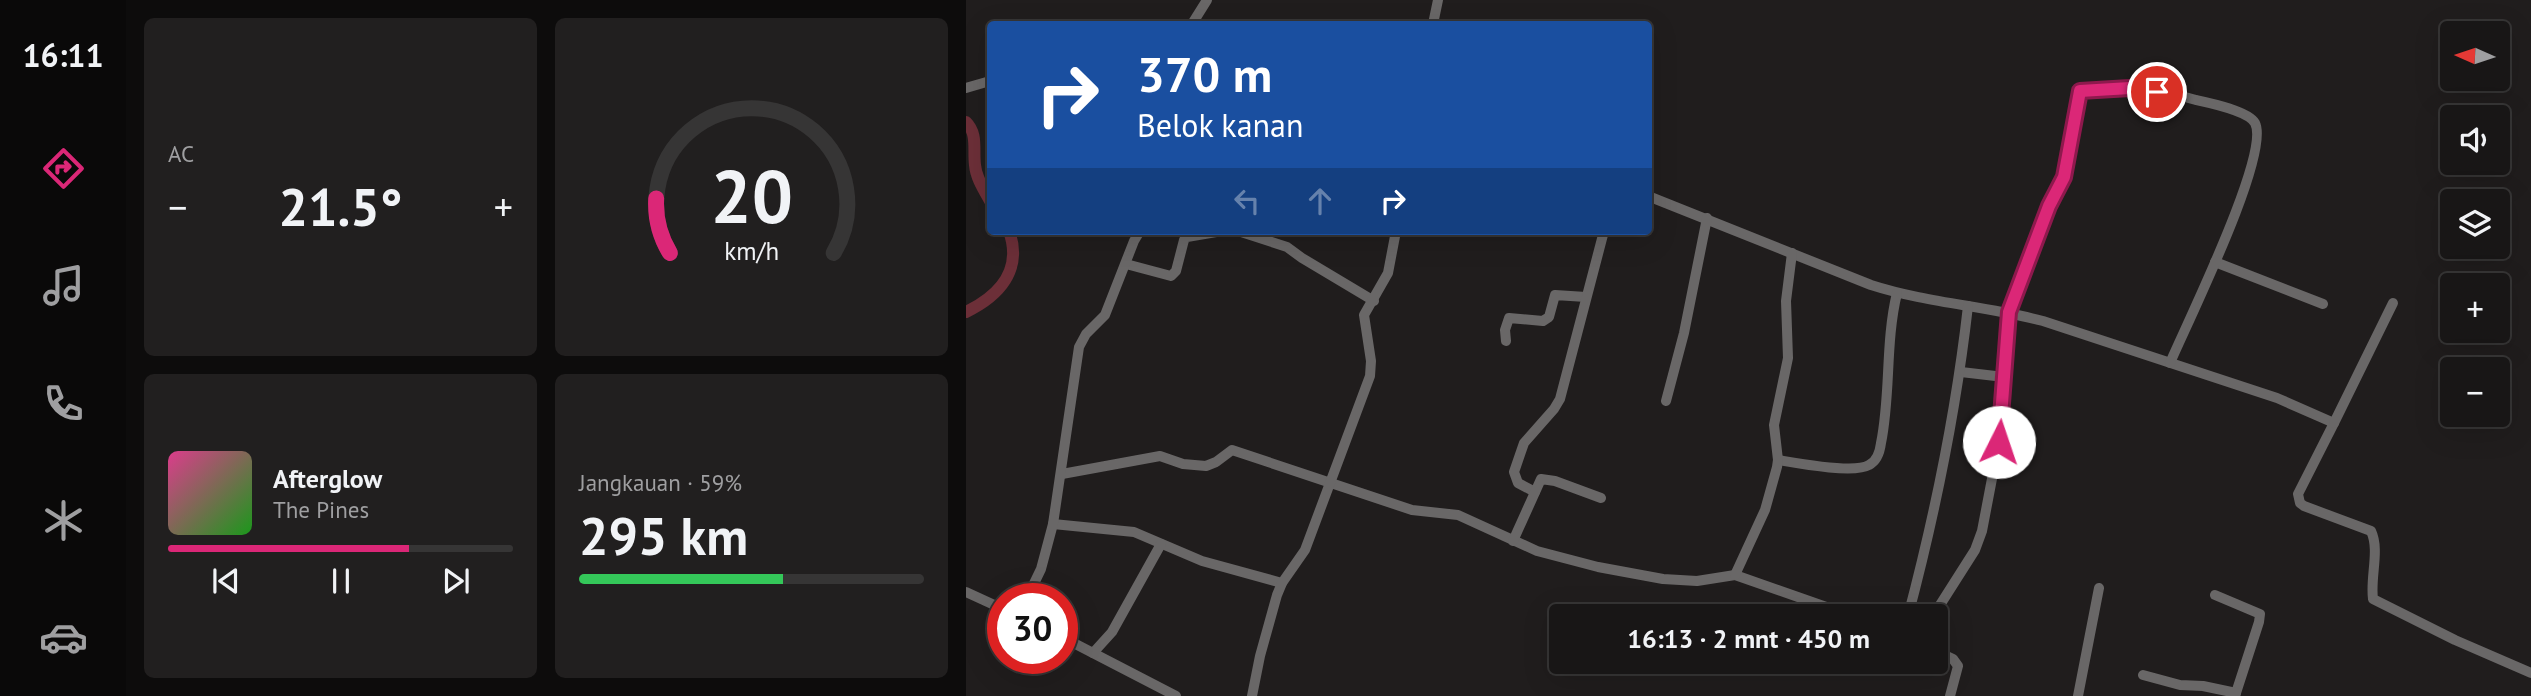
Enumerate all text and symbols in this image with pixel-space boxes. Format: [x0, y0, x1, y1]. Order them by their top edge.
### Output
north arrow [2440, 21, 2510, 91]
map controls [2440, 21, 2510, 427]
text: 16:11 [22, 34, 104, 76]
text: 370 m [1137, 42, 1272, 106]
icon: right [1022, 49, 1113, 140]
pin [2127, 62, 2187, 122]
icon: arrive [2138, 73, 2176, 111]
text: Belok kanan [1137, 104, 1303, 146]
button: sound [2440, 105, 2510, 175]
text: AC [168, 139, 194, 168]
icon: directions [39, 144, 88, 193]
text: 20 [710, 149, 793, 243]
text: 21.5° [279, 173, 402, 240]
text: − [168, 182, 187, 231]
text: + [494, 182, 513, 231]
icon: left [1228, 182, 1266, 220]
icon: ahead [1301, 182, 1339, 220]
icon: right [1374, 182, 1412, 220]
button: layers [2440, 189, 2510, 259]
text: km/h [724, 235, 779, 267]
icon: music [39, 261, 88, 310]
button: + [2440, 273, 2510, 343]
button: − [2440, 357, 2510, 427]
icon: phone [39, 379, 88, 428]
position arrow [1962, 405, 2036, 479]
text: Afterglow [273, 462, 382, 495]
text: Jangkauan · 59% [579, 468, 742, 497]
text: The Pines [273, 495, 369, 524]
icon: climate [39, 496, 88, 545]
text: 295 km [579, 502, 748, 569]
icon: previous [207, 562, 245, 600]
icon: pause [322, 562, 360, 600]
icon: next [437, 562, 475, 600]
speed limit sign: 30 [987, 583, 1078, 674]
icon: car [39, 613, 88, 662]
text: 16:13 · 2 mnt · 450 m [1627, 622, 1870, 655]

